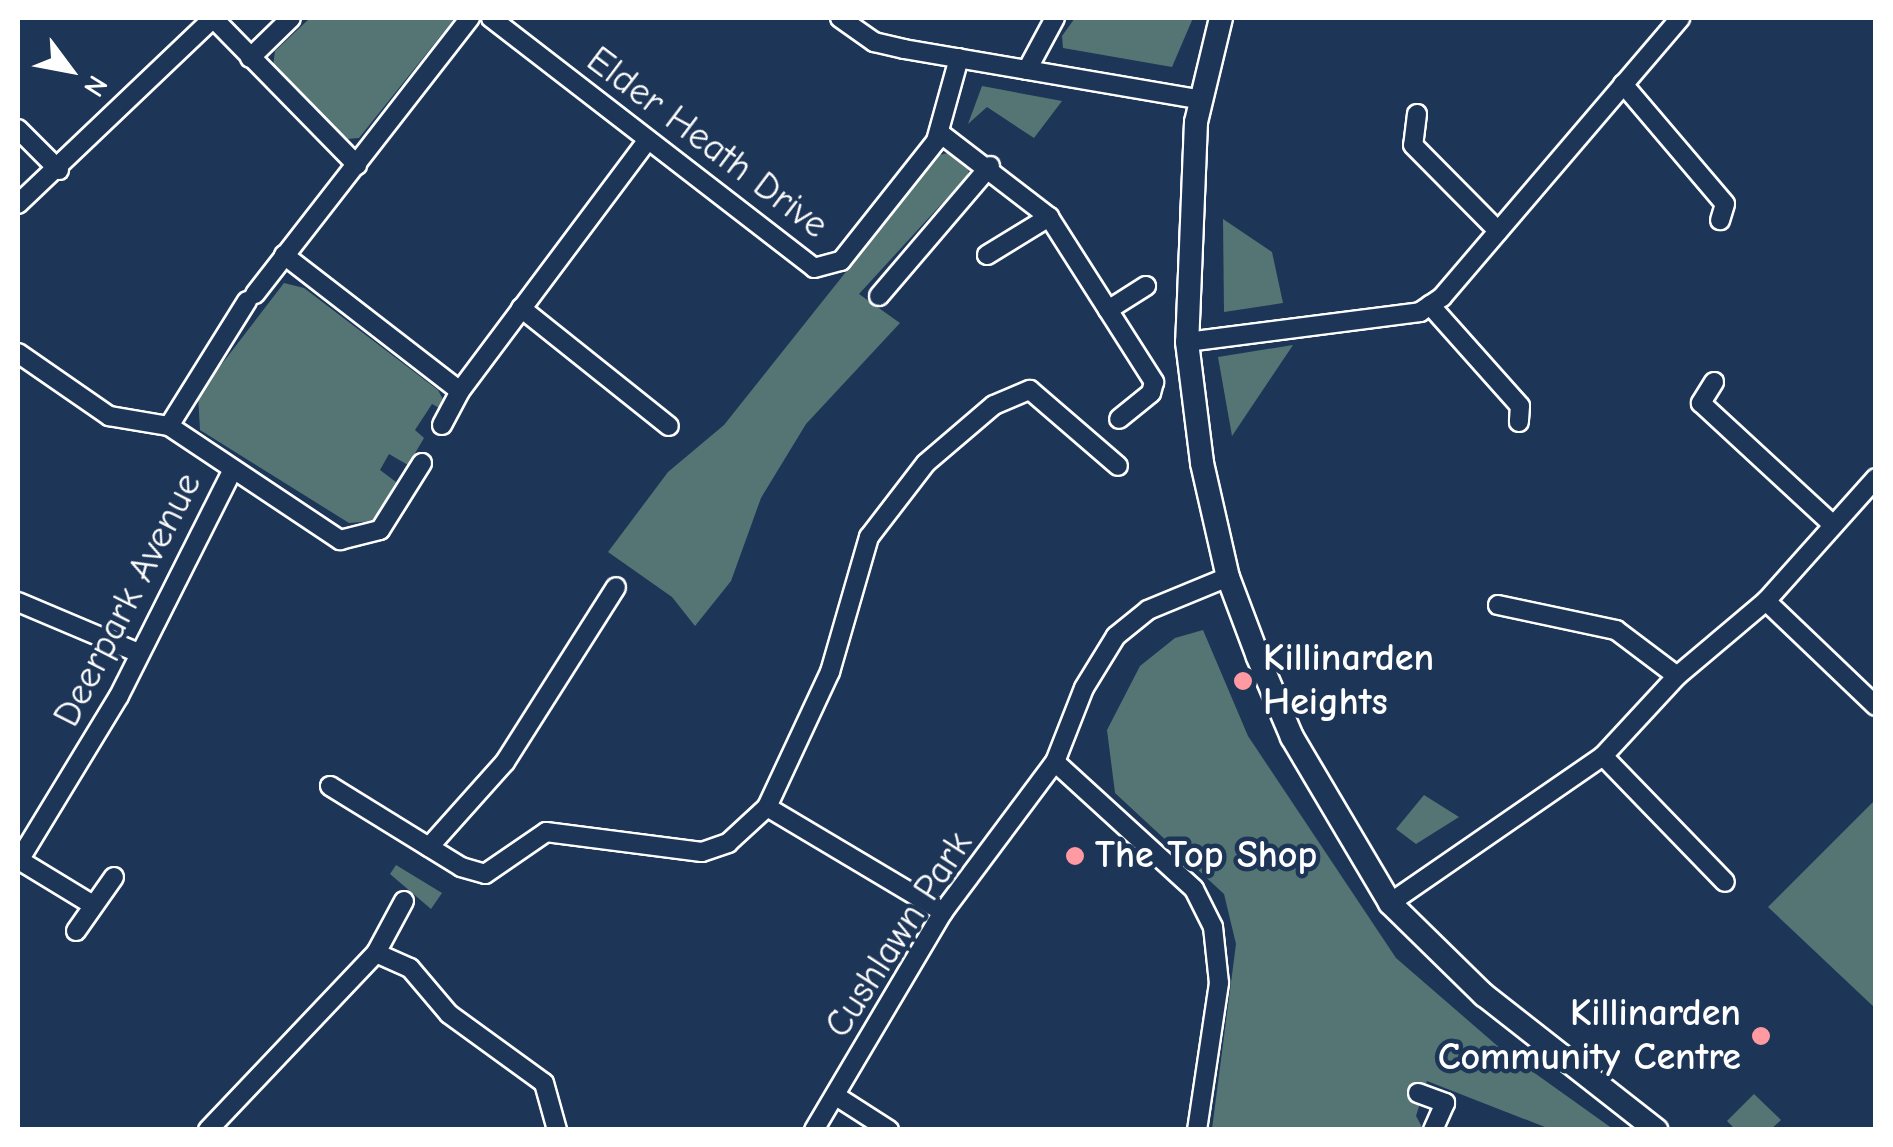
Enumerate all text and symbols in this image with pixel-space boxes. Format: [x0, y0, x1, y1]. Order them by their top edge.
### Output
north arrow [20, 20, 120, 120]
street label: Elder Heath Drive [577, 38, 837, 248]
text: N [77, 70, 114, 102]
street label: Deerpark Avenue [44, 465, 212, 735]
place label: Killinarden Heights [1263, 636, 1434, 726]
marker: Killinarden Heights [1232, 670, 1254, 692]
street label: Cushlawn Park [816, 824, 982, 1046]
place label: The Top Shop [1095, 833, 1317, 879]
marker: The Top Shop [1064, 845, 1086, 867]
place label: Killinarden Community Centre [1438, 991, 1741, 1080]
marker: Killinarden Community Centre [1750, 1025, 1772, 1047]

